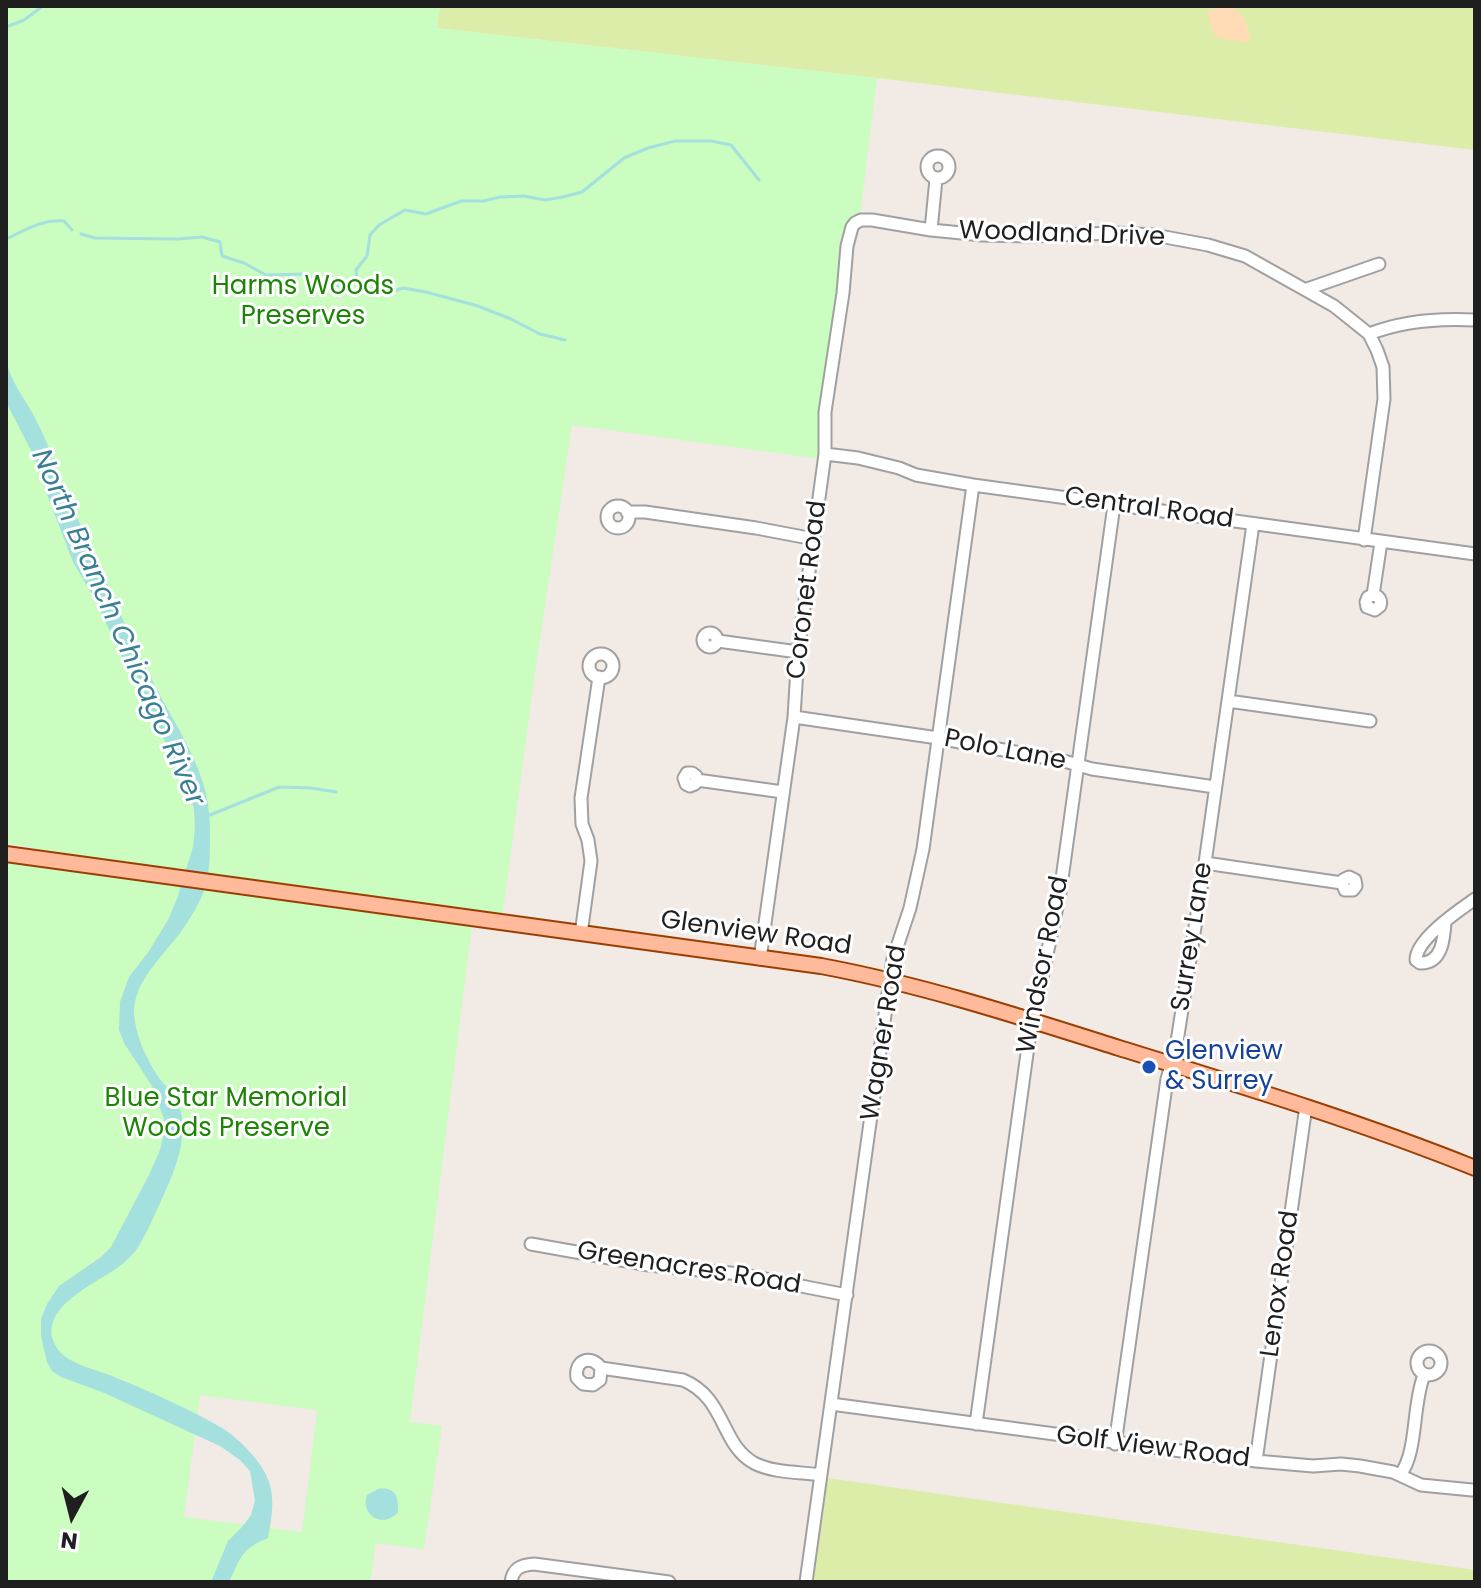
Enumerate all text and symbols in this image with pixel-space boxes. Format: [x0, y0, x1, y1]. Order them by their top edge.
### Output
street label: Woodland Drive [958, 216, 1166, 254]
park label: Harms Woods Preserves [212, 271, 394, 332]
water label: North Branch Chicago River [23, 444, 211, 812]
street label: Central Road [1062, 482, 1236, 536]
street label: Coronet Road [782, 499, 834, 681]
street label: Polo Lane [942, 724, 1068, 778]
street label: Surrey Lane [1166, 860, 1220, 1014]
street label: Windsor Road [1011, 873, 1077, 1057]
street label: Glenview Road [659, 905, 853, 963]
street label: Wagner Road [856, 943, 914, 1123]
place label: Glenview & Surrey [1165, 1036, 1283, 1098]
marker: Glenview & Surrey [1140, 1058, 1158, 1076]
park label: Blue Star Memorial Woods Preserve [105, 1083, 347, 1144]
street label: Lenox Road [1255, 1209, 1307, 1359]
street label: Greenacres Road [575, 1236, 803, 1302]
street label: Golf View Road [1054, 1421, 1252, 1475]
north arrow [32, 1476, 112, 1556]
text: N [59, 1524, 79, 1557]

